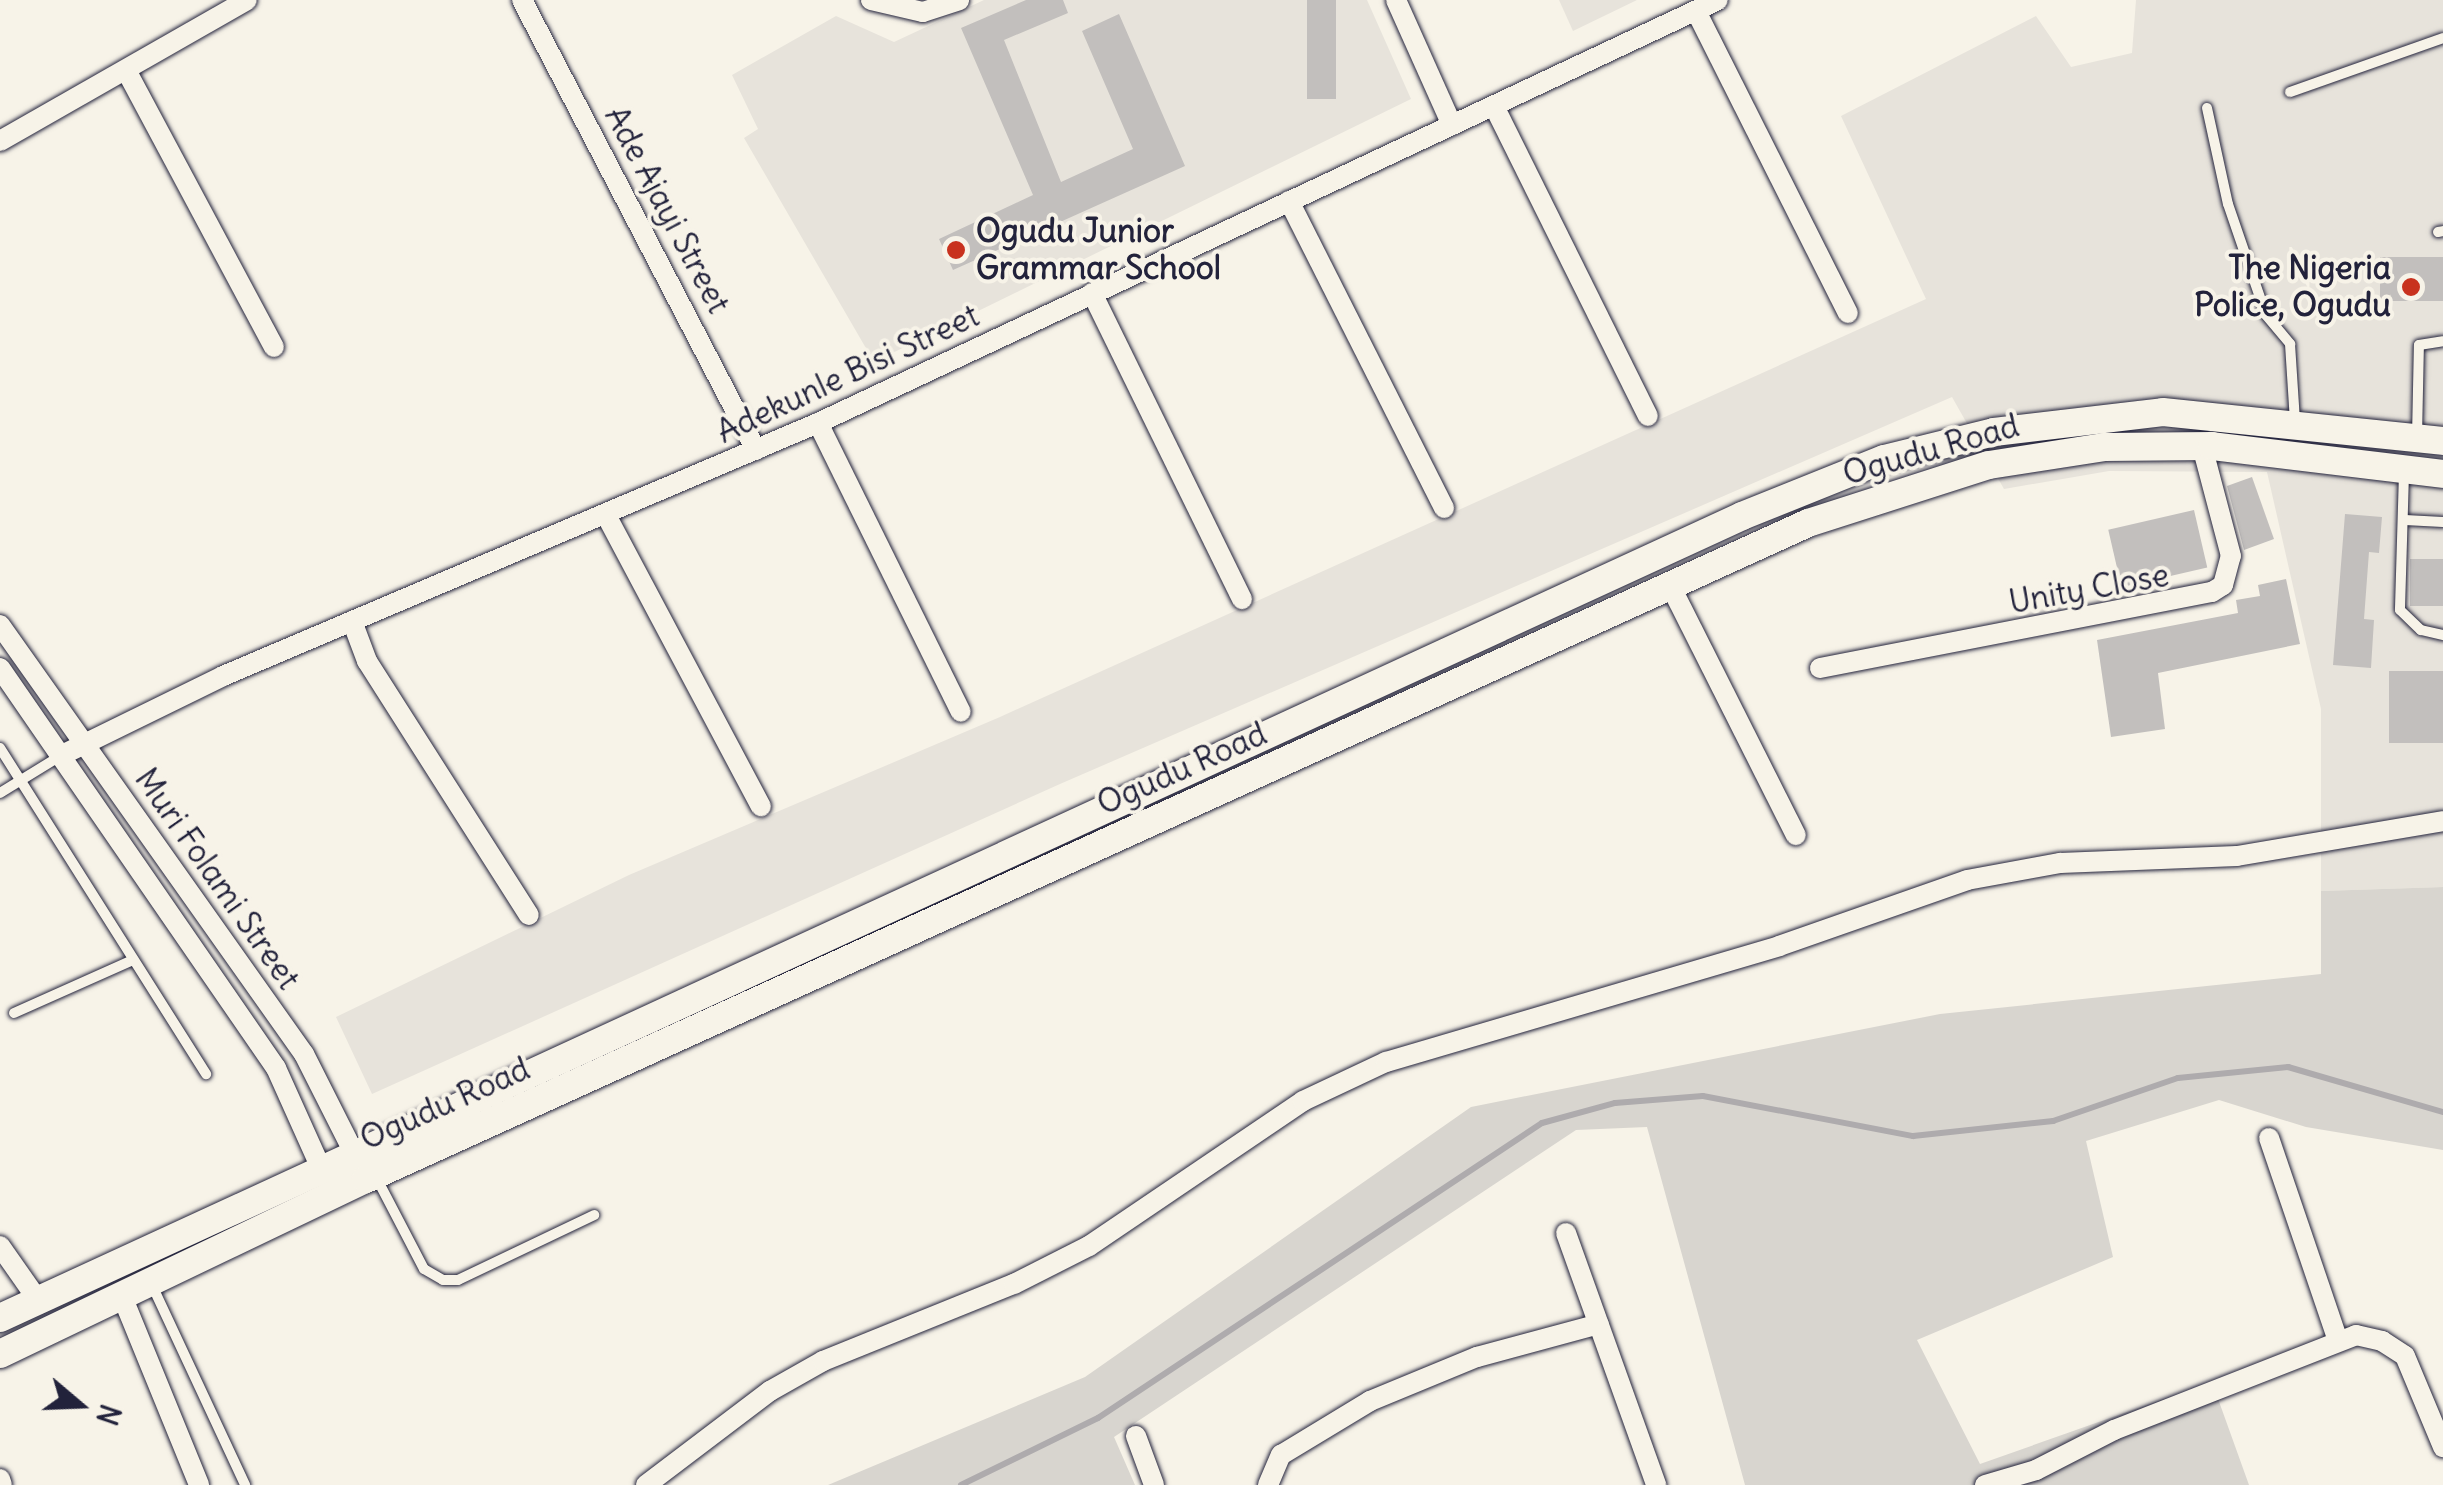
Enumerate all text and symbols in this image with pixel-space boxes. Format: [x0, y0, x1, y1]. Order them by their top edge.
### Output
street label: Ade Ajayi Street [596, 100, 738, 320]
place label: Ogudu Junior Grammar School [976, 213, 1221, 288]
marker: Ogudu Junior Grammar School [945, 239, 967, 261]
place label: The Nigeria Police, Ogudu [2194, 250, 2391, 325]
marker: The Nigeria Police, Ogudu [2400, 276, 2422, 298]
street label: Adekunle Bisi Street [711, 296, 985, 452]
street label: Ogudu Road [1839, 407, 2023, 493]
street label: Unity Close [2006, 556, 2172, 622]
street label: Ogudu Road [1091, 715, 1273, 823]
street label: Muri Folami Street [127, 761, 307, 997]
street label: Ogudu Road [354, 1050, 536, 1158]
north arrow [30, 1355, 130, 1455]
text: N [88, 1400, 129, 1430]

